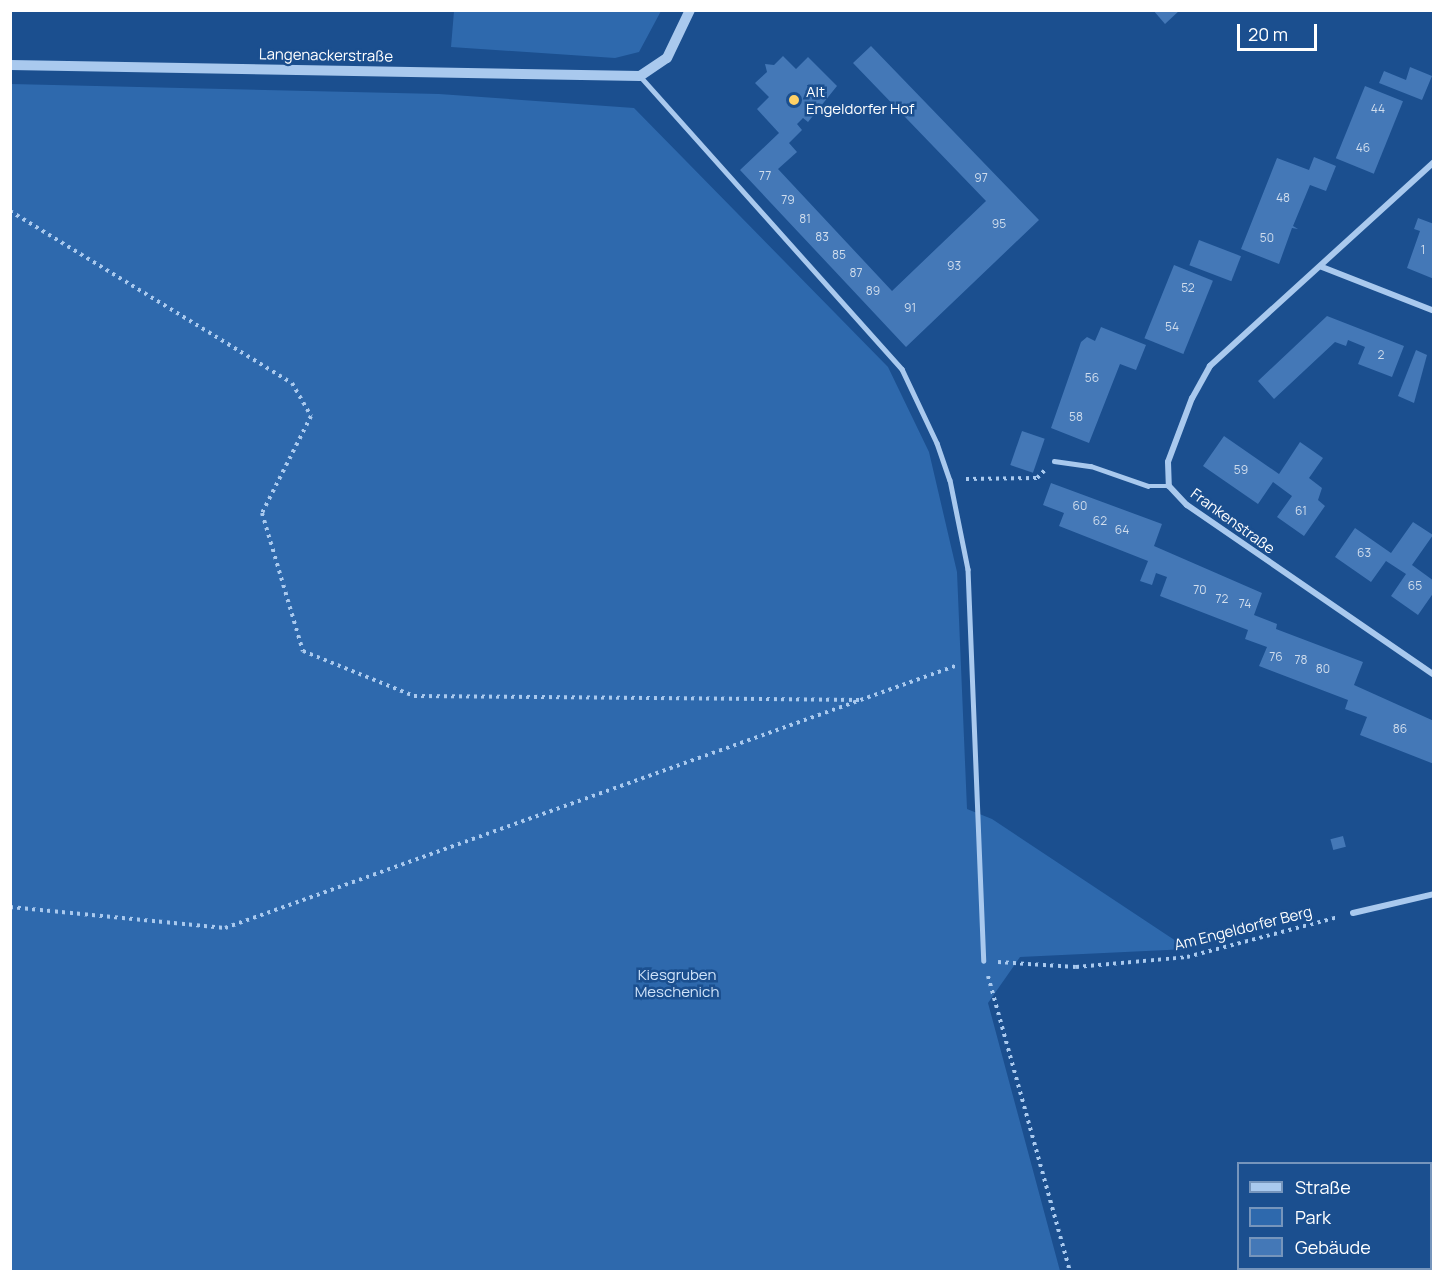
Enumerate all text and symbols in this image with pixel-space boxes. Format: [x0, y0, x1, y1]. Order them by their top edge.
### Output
scale bar [1240, 12, 1320, 50]
text: 20 m [1248, 22, 1288, 46]
street label: Langenackerstraße [259, 45, 393, 65]
place label: Alt Engeldorfer Hof [806, 82, 914, 117]
marker: Alt Engeldorfer Hof [787, 93, 801, 107]
house number: 44 [1371, 102, 1385, 116]
house number: 46 [1356, 141, 1370, 155]
house number: 77 [759, 169, 771, 183]
house number: 97 [974, 171, 988, 185]
house number: 48 [1276, 191, 1290, 205]
house number: 79 [781, 193, 795, 207]
house number: 81 [799, 212, 811, 226]
house number: 95 [992, 217, 1006, 231]
house number: 83 [815, 230, 829, 244]
house number: 50 [1260, 231, 1274, 245]
house number: 1 [1421, 243, 1425, 257]
house number: 85 [832, 248, 846, 262]
house number: 93 [947, 259, 961, 273]
house number: 87 [850, 266, 862, 280]
house number: 52 [1181, 281, 1195, 295]
house number: 89 [866, 284, 880, 298]
house number: 91 [904, 301, 916, 315]
house number: 54 [1165, 320, 1179, 334]
house number: 2 [1378, 348, 1384, 362]
house number: 56 [1085, 371, 1099, 385]
house number: 58 [1069, 410, 1083, 424]
house number: 59 [1234, 463, 1248, 477]
street label: Frankenstraße [1187, 484, 1279, 558]
house number: 60 [1073, 499, 1087, 513]
house number: 61 [1295, 504, 1307, 518]
house number: 62 [1093, 514, 1107, 528]
house number: 64 [1115, 523, 1129, 537]
house number: 63 [1357, 546, 1371, 560]
house number: 65 [1408, 579, 1422, 593]
house number: 70 [1193, 583, 1207, 597]
house number: 72 [1216, 592, 1228, 606]
house number: 74 [1239, 597, 1251, 611]
house number: 76 [1269, 650, 1283, 664]
house number: 78 [1295, 653, 1307, 667]
house number: 80 [1316, 662, 1330, 676]
house number: 86 [1393, 722, 1407, 736]
street label: Am Engeldorfer Berg [1172, 902, 1314, 954]
park label: Kiesgruben Meschenich [635, 965, 719, 1000]
legend [1237, 1162, 1432, 1270]
text: Straße [1295, 1175, 1351, 1199]
text: Park [1295, 1205, 1331, 1229]
text: Gebäude [1295, 1235, 1371, 1259]

